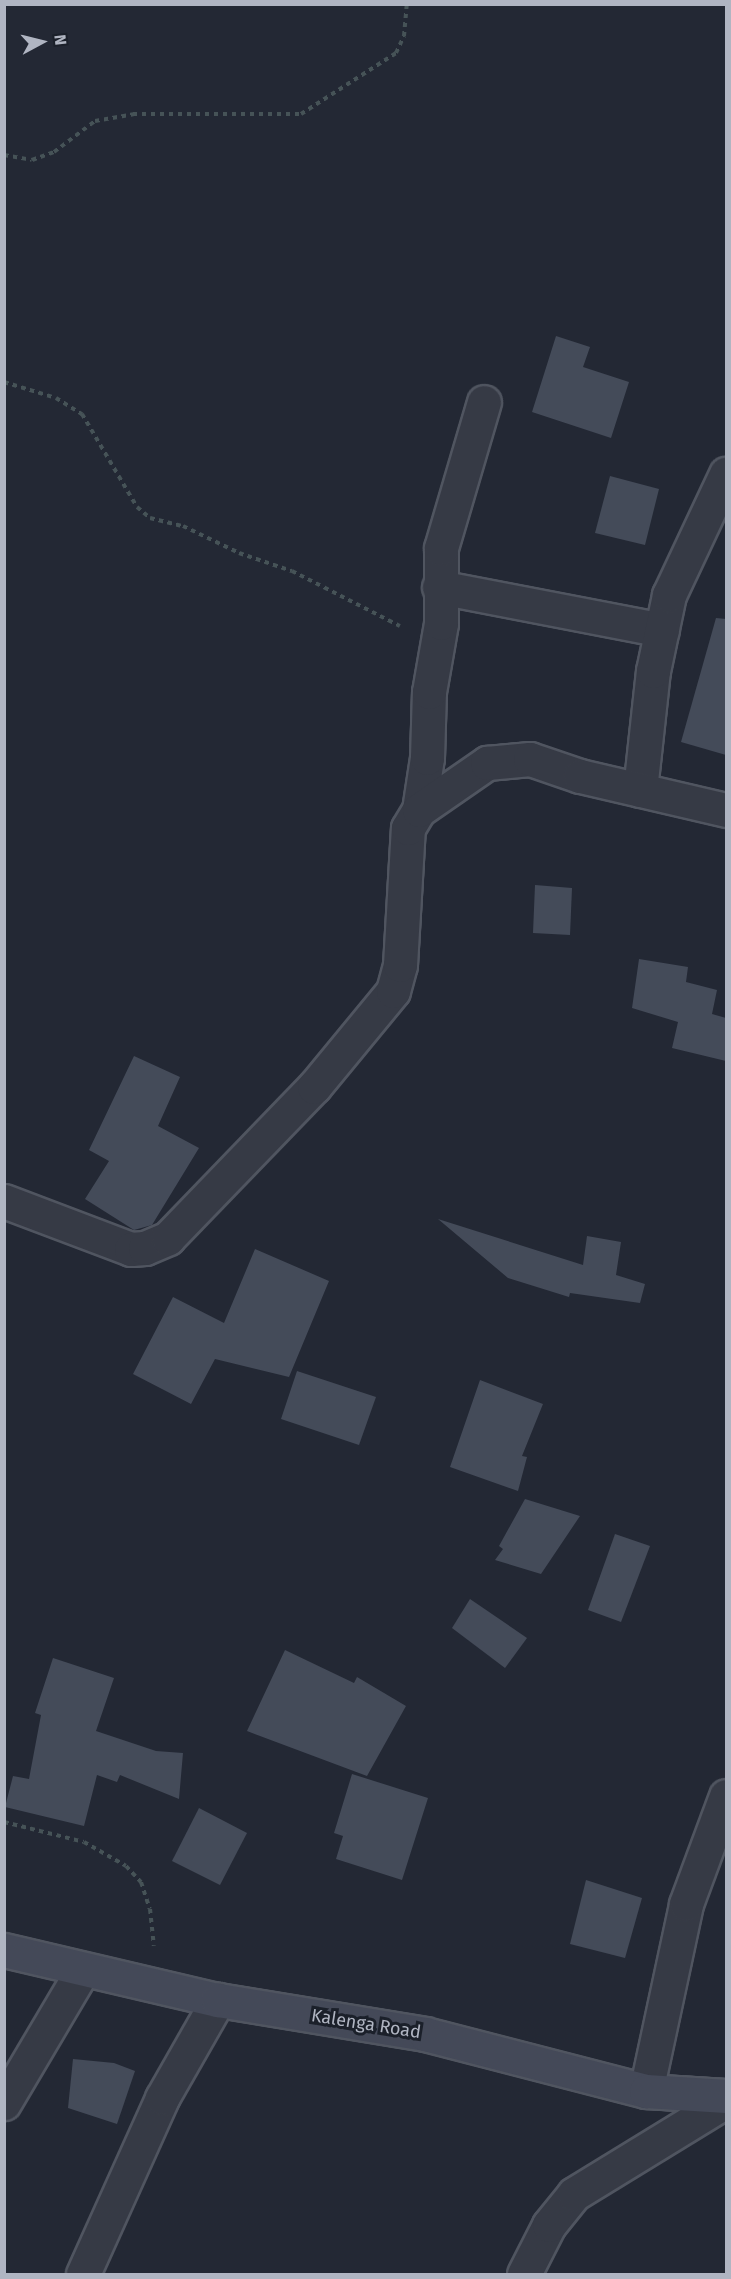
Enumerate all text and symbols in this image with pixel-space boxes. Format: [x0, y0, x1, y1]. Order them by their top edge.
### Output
north arrow [12, 12, 72, 72]
text: N [50, 33, 70, 46]
street label: Kalenga Road [310, 2005, 422, 2043]

